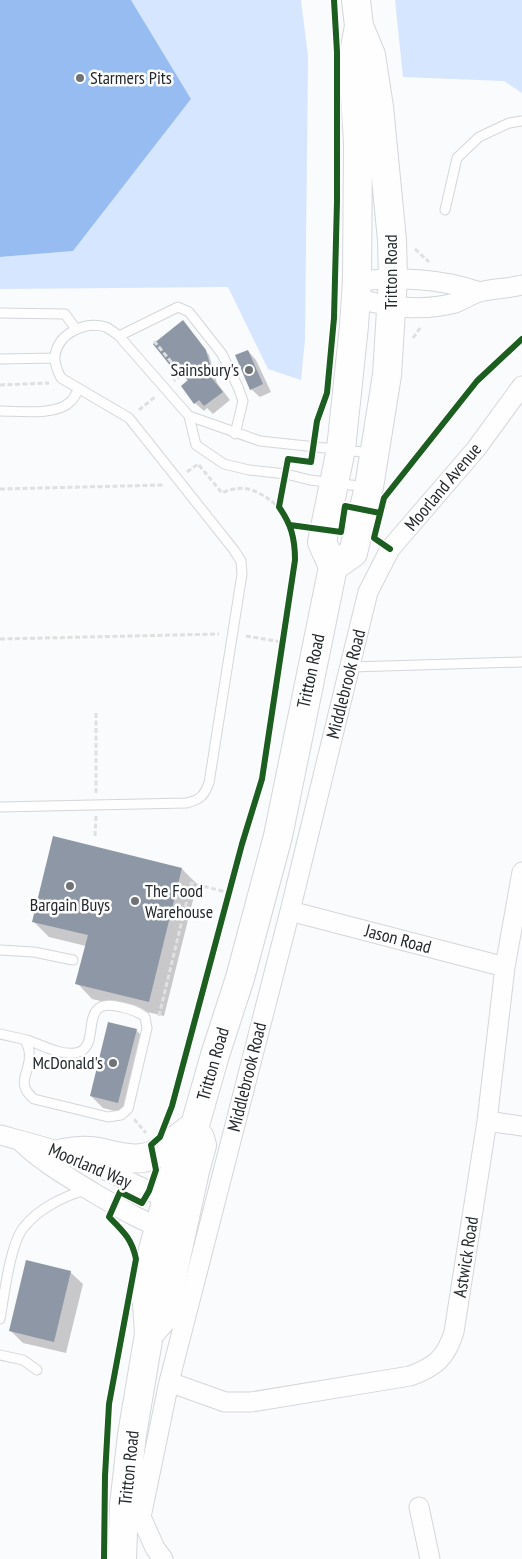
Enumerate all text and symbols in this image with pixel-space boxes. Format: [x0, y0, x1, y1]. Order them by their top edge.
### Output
place label: Starmers Pits [90, 66, 172, 89]
marker: Starmers Pits [74, 72, 86, 84]
street label: Tritton Road [379, 234, 402, 310]
place label: Sainsbury's [170, 358, 239, 381]
marker: Sainsbury's [243, 364, 255, 376]
street label: Moorland Avenue [399, 438, 486, 535]
street label: Middlebrook Road [321, 627, 370, 741]
street label: Tritton Road [291, 632, 330, 710]
place label: The Food Warehouse [145, 879, 213, 923]
marker: Bargain Buys [64, 880, 76, 892]
place label: Bargain Buys [30, 893, 110, 916]
marker: The Food Warehouse [129, 895, 141, 907]
street label: Jason Road [361, 918, 434, 958]
street label: Middlebrook Road [222, 1020, 271, 1134]
street label: Tritton Road [191, 1024, 234, 1103]
place label: McDonald's [32, 1051, 103, 1074]
marker: McDonald's [107, 1057, 119, 1069]
street label: Moorland Way [45, 1138, 135, 1193]
street label: Astwick Road [448, 1215, 483, 1299]
street label: Tritton Road [113, 1429, 144, 1507]

